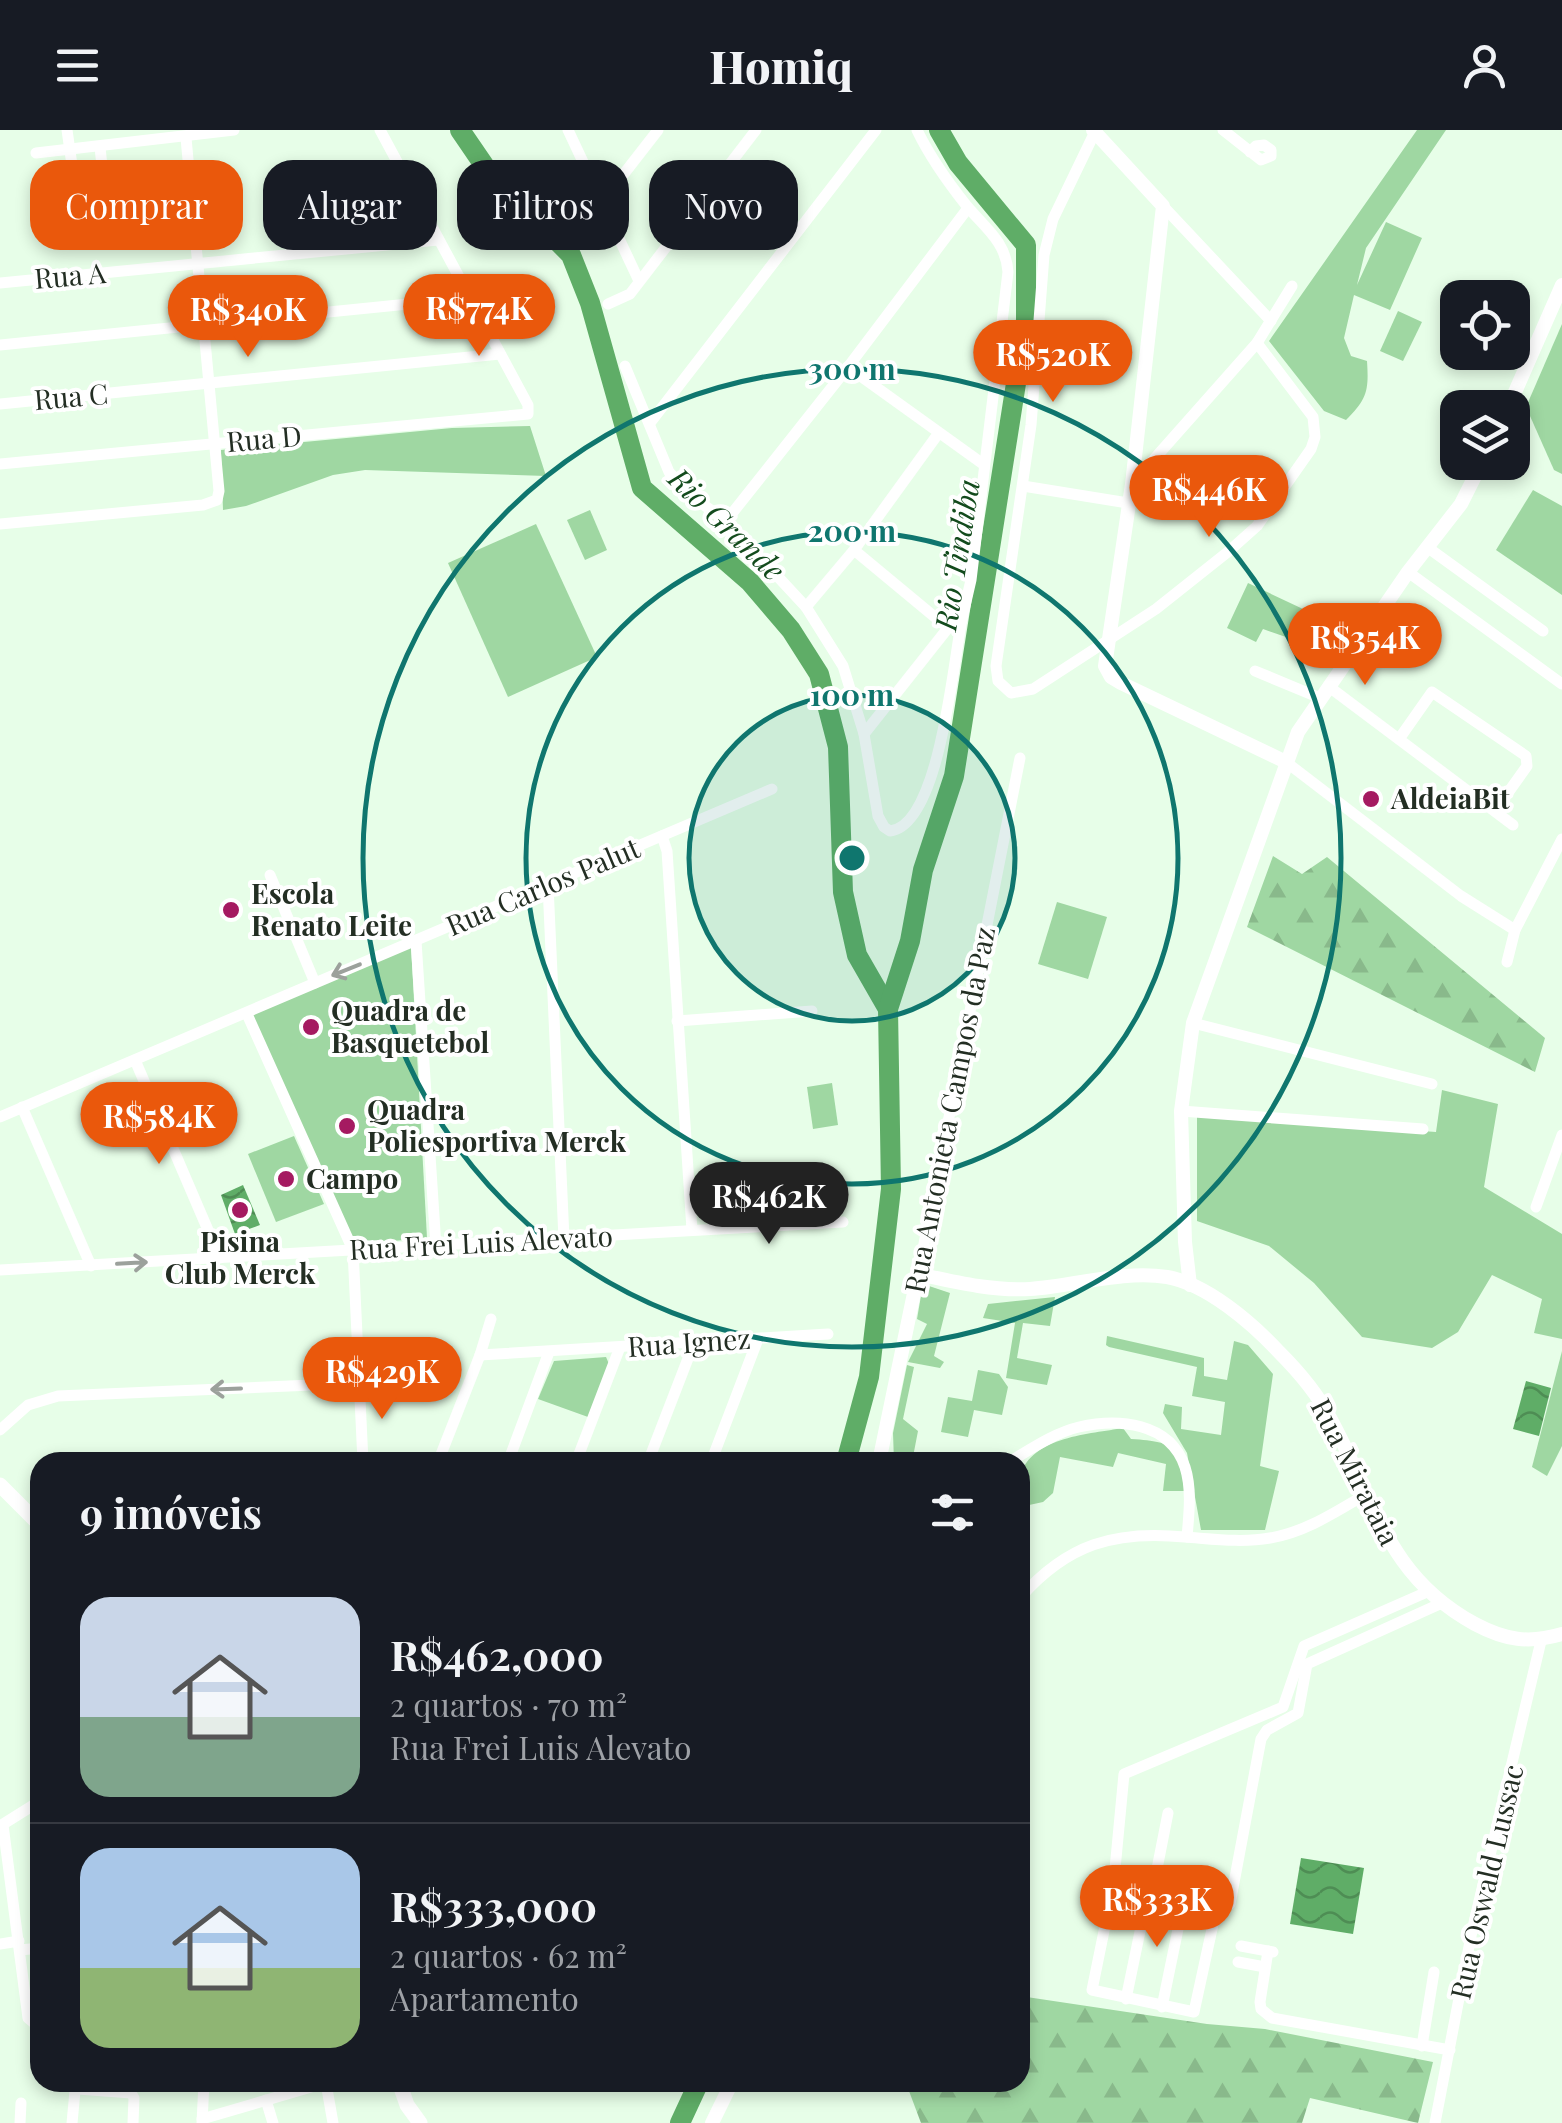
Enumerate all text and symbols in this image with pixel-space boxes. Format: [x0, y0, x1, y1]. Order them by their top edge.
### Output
text: Homiq [709, 35, 853, 95]
icon: menu [50, 38, 105, 93]
icon: person [1457, 38, 1512, 93]
chip: Comprar [30, 160, 243, 250]
chip: Alugar [263, 160, 437, 250]
chip: Filtros [457, 160, 629, 250]
chip: Novo [649, 160, 798, 250]
street label: Rua A [33, 253, 108, 296]
pin: R$774K [398, 274, 560, 359]
pin: R$340K [167, 275, 329, 360]
map controls [1440, 280, 1530, 480]
button: locate [1440, 280, 1530, 370]
text: R$774K [425, 285, 533, 328]
text: R$340K [190, 286, 306, 329]
pin: R$520K [972, 320, 1134, 405]
text: R$520K [995, 331, 1111, 374]
text: 300 m [808, 348, 896, 388]
street label: Rua C [32, 374, 109, 417]
button: layers [1440, 390, 1530, 480]
street label: Rua D [225, 416, 303, 459]
pin: R$446K [1128, 455, 1290, 540]
water label: Rio Grande [660, 458, 794, 589]
text: R$446K [1151, 466, 1267, 509]
water label: Rio Tindiba [924, 476, 988, 634]
text: 200 m [808, 510, 896, 550]
pin: R$354K [1284, 603, 1446, 688]
text: R$354K [1310, 614, 1420, 657]
text: 100 m [810, 674, 894, 714]
place label: AldeiaBit [1390, 779, 1510, 816]
marker: AldeiaBit [1360, 788, 1382, 810]
street label: Rua Carlos Palut [440, 828, 646, 943]
centre of rings [834, 840, 870, 876]
place label: Escola Renato Leite [251, 874, 412, 943]
marker: Escola Renato Leite [220, 899, 242, 921]
street label: Rua Antonieta Campos da Paz [895, 923, 1002, 1296]
one-way arrow [331, 962, 362, 980]
place label: Quadra de Basquetebol [331, 991, 490, 1060]
marker: Quadra de Basquetebol [300, 1016, 322, 1038]
pin: R$584K [78, 1082, 240, 1167]
place label: Quadra Poliesportiva Merck [367, 1090, 627, 1159]
text: R$584K [103, 1093, 215, 1136]
marker: Quadra Poliesportiva Merck [336, 1115, 358, 1137]
place label: Campo [306, 1159, 398, 1196]
pin: R$462K [688, 1162, 850, 1247]
marker: Campo [275, 1168, 297, 1190]
text: R$462K [712, 1173, 826, 1216]
marker: Pisina Club Merck [229, 1199, 251, 1221]
street label: Rua Frei Luis Alevato [348, 1216, 614, 1267]
place label: Pisina Club Merck [165, 1222, 316, 1291]
one-way arrow [116, 1253, 148, 1272]
street label: Rua Ignez [626, 1319, 752, 1364]
pin: R$429K [301, 1337, 463, 1422]
text: R$429K [325, 1348, 439, 1391]
one-way arrow [211, 1380, 243, 1399]
street label: Rua Mirataia [1304, 1392, 1409, 1551]
text: 9 imóveis [80, 1484, 262, 1540]
icon: filters [925, 1485, 980, 1540]
text: R$462,000 [390, 1626, 604, 1682]
icon: home [160, 1637, 280, 1757]
text: 2 quartos · 70 m² [390, 1682, 627, 1725]
text: Rua Frei Luis Alevato [390, 1725, 691, 1768]
street label: Rua Oswald Lussac [1441, 1761, 1531, 2003]
pin: R$333K [1076, 1865, 1238, 1950]
text: R$333K [1102, 1876, 1212, 1919]
text: R$333,000 [390, 1877, 597, 1933]
icon: home [160, 1888, 280, 2008]
text: 2 quartos · 62 m² [390, 1933, 627, 1976]
text: Apartamento [390, 1976, 579, 2019]

